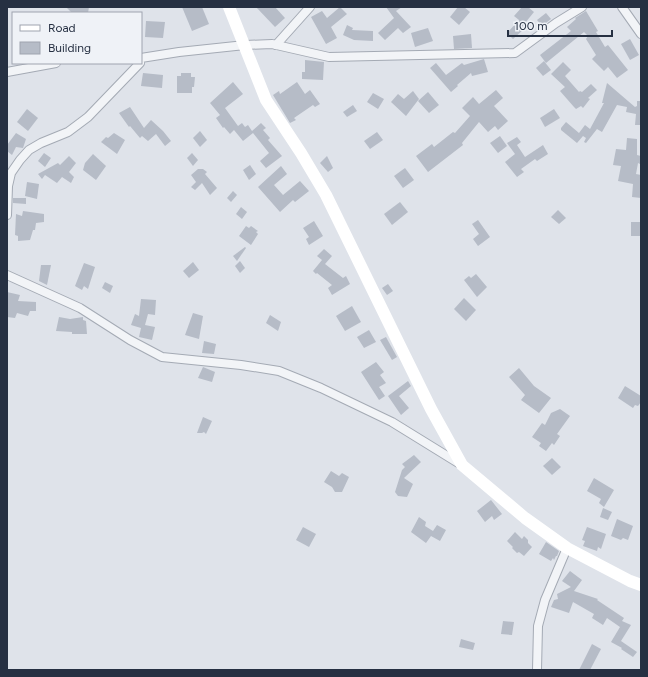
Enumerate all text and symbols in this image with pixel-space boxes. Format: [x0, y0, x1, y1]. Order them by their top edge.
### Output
legend [12, 12, 142, 64]
scale bar [508, 12, 612, 38]
text: 100 m [514, 19, 548, 33]
text: Road [48, 21, 76, 35]
text: Building [48, 41, 91, 55]

